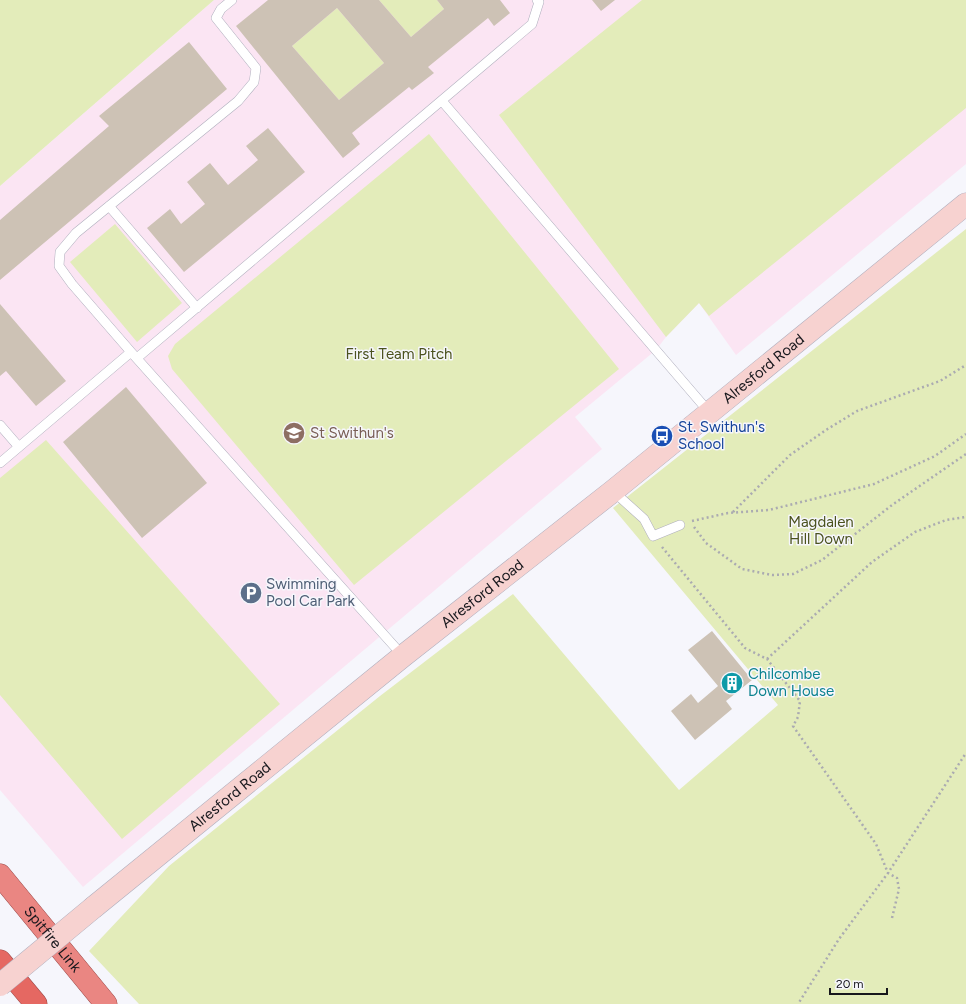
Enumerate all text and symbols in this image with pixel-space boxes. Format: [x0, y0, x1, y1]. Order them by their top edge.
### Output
street label: Alresford Road [719, 330, 808, 407]
park label: First Team Pitch [345, 345, 453, 363]
place label: St. Swithun's School [678, 418, 765, 453]
school or university icon: St Swithun's [281, 420, 307, 446]
bus stop icon: St. Swithun's School [649, 423, 675, 449]
place label: St Swithun's [310, 424, 394, 442]
park label: Magdalen Hill Down [788, 513, 854, 548]
street label: Alresford Road [437, 556, 527, 632]
place label: Swimming Pool Car Park [266, 575, 355, 610]
parking icon: Swimming Pool Car Park [238, 580, 264, 606]
place label: Chilcombe Down House [748, 665, 834, 700]
building icon: Chilcombe Down House [719, 670, 745, 696]
street label: Alresford Road [185, 758, 274, 835]
street label: Spitfire Link [20, 902, 86, 976]
scale bar [830, 970, 887, 996]
text: 20 m [836, 977, 864, 991]

